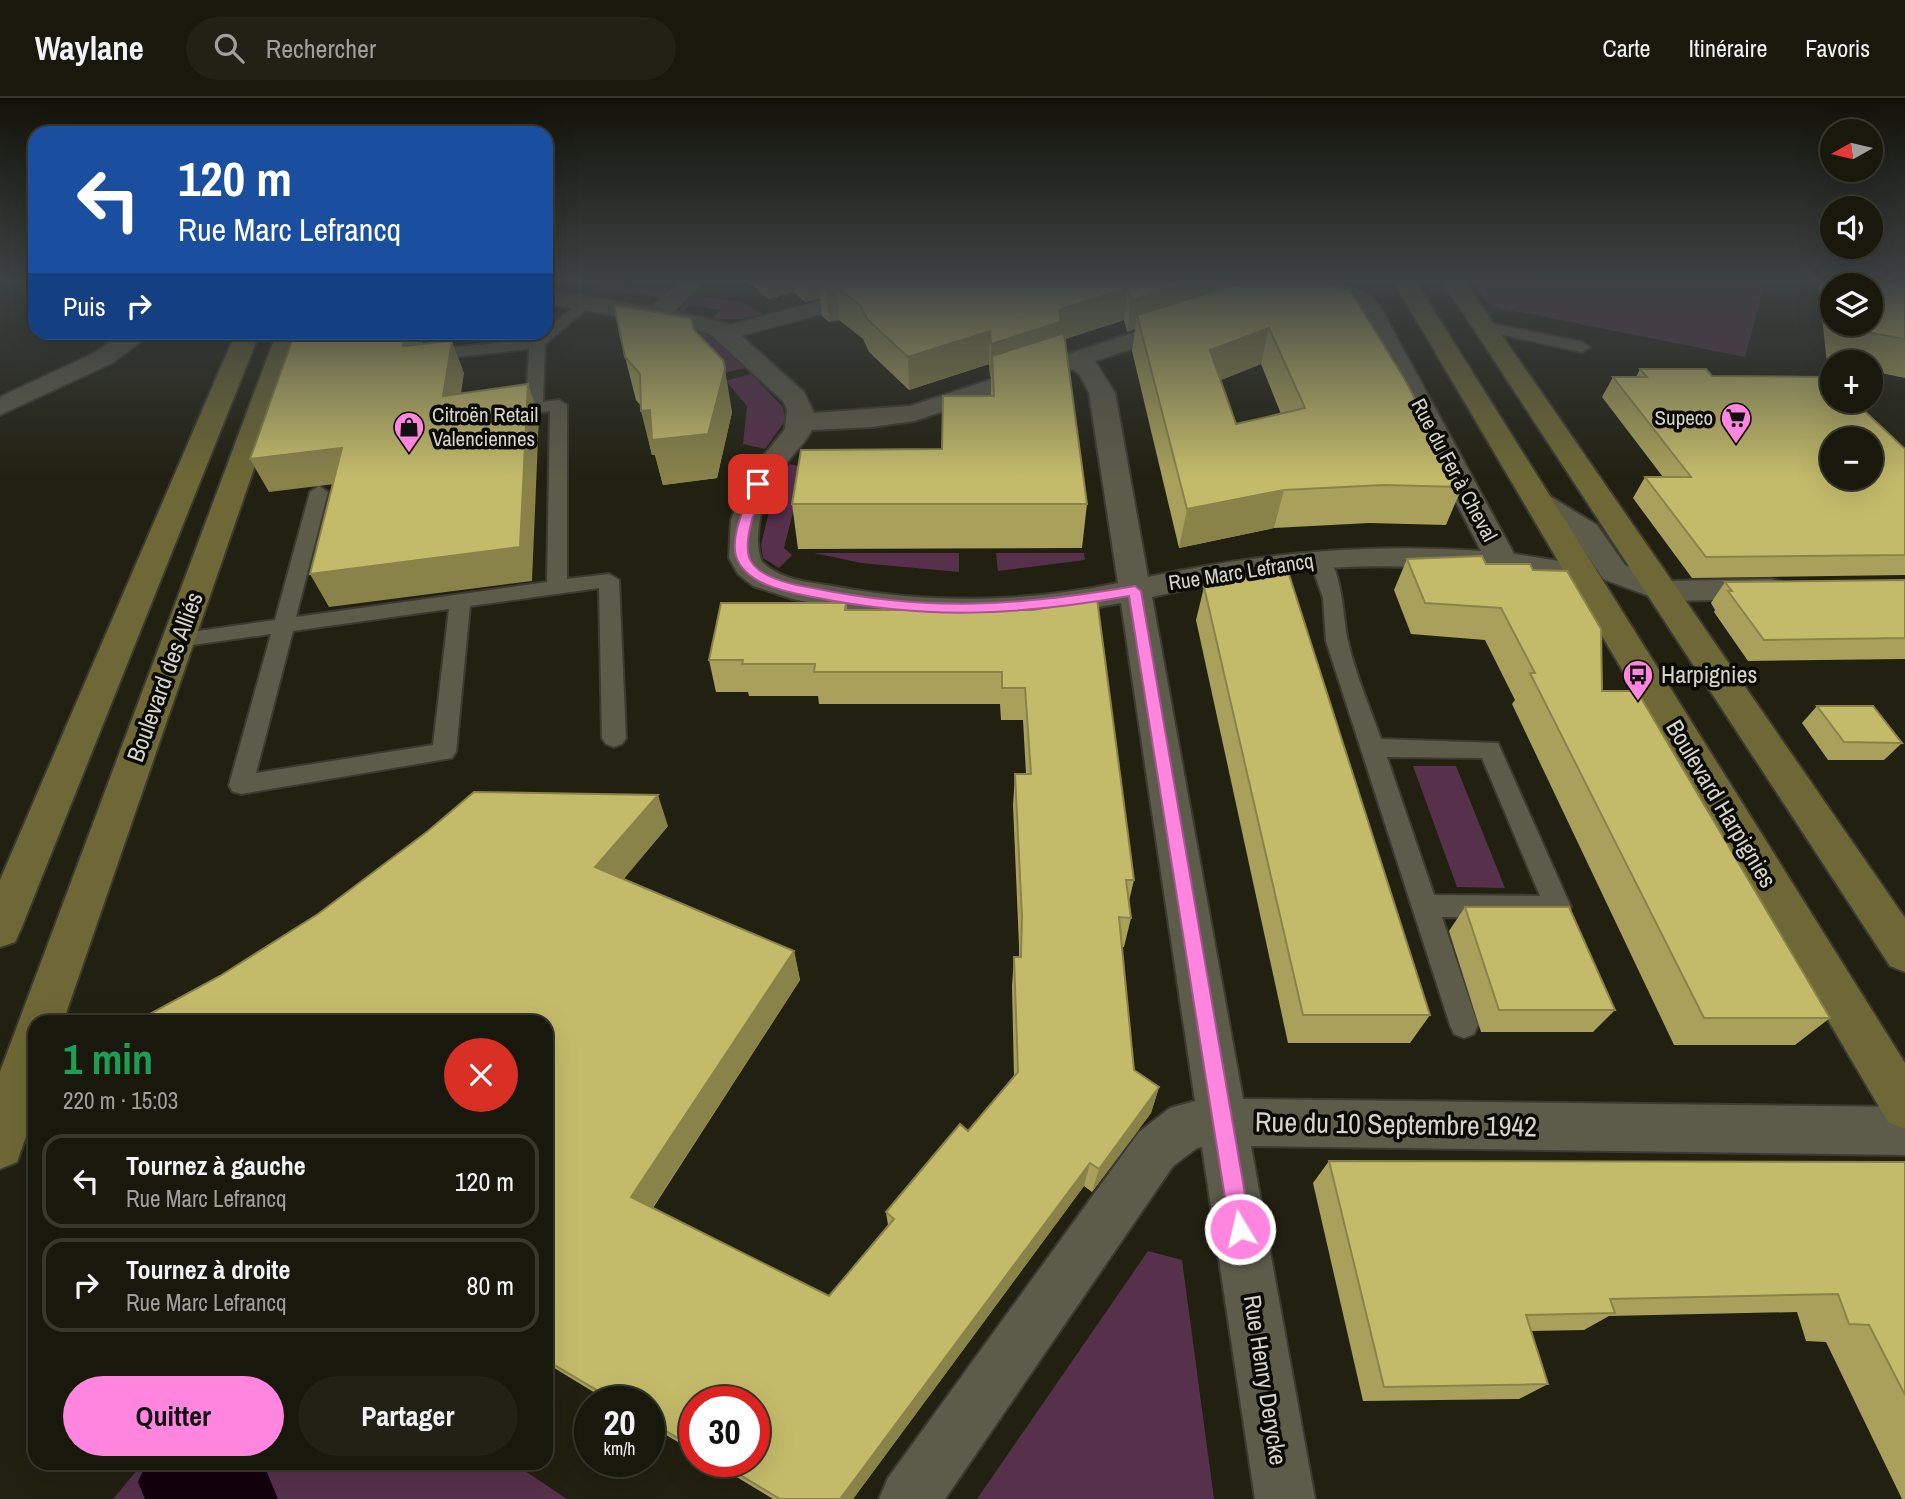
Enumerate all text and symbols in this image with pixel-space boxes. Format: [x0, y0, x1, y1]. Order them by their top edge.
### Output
search box [186, 17, 676, 80]
text: Waylane [35, 26, 144, 70]
icon: search [210, 29, 248, 67]
text: Rechercher [266, 31, 376, 66]
text: Carte [1602, 32, 1651, 64]
text: Itinéraire [1689, 32, 1767, 64]
text: Favoris [1805, 32, 1870, 64]
north arrow [1820, 119, 1883, 182]
map controls [1820, 119, 1883, 490]
text: 120 m [178, 145, 292, 211]
icon: left [63, 154, 154, 245]
button: sound [1820, 196, 1883, 259]
text: Rue Marc Lefrancq [178, 208, 401, 251]
button: layers [1820, 273, 1883, 336]
icon: right [120, 287, 158, 325]
text: Puis [63, 289, 106, 324]
button: + [1820, 350, 1883, 413]
street label: Rue du Fer à Cheval [1405, 393, 1504, 546]
place label: Citroën Retail Valenciennes [432, 400, 538, 453]
supermarket icon: Supeco [1719, 401, 1753, 445]
place label: Supeco [1655, 403, 1713, 432]
shop icon: Citroën Retail Valenciennes [392, 410, 426, 454]
button: − [1820, 427, 1883, 490]
pin [728, 454, 788, 514]
icon: arrive [739, 465, 777, 503]
street label: Rue Marc Lefrancq [1166, 546, 1316, 597]
street label: Boulevard des Alliés [119, 587, 210, 766]
bus stop icon: Harpignies [1621, 658, 1655, 702]
place label: Harpignies [1661, 658, 1757, 690]
street label: Boulevard Harpignies [1659, 714, 1785, 893]
text: 1 min [63, 1031, 153, 1087]
button: close [444, 1038, 518, 1112]
text: 220 m · 15:03 [63, 1085, 178, 1116]
street label: Rue du 10 Septembre 1942 [1255, 1103, 1537, 1145]
text: Tournez à gauche [126, 1148, 306, 1183]
icon: left [67, 1162, 105, 1200]
text: 120 m [455, 1164, 514, 1199]
text: Rue Marc Lefrancq [126, 1183, 286, 1214]
position arrow [1203, 1192, 1277, 1266]
text: Tournez à droite [126, 1252, 290, 1287]
icon: right [67, 1266, 105, 1304]
text: 80 m [467, 1268, 514, 1303]
text: Rue Marc Lefrancq [126, 1287, 286, 1318]
street label: Rue Henry Derycke [1237, 1293, 1295, 1467]
button: Quitter [63, 1376, 284, 1456]
button: Partager [298, 1376, 518, 1456]
speed limit sign: 30 [679, 1386, 770, 1477]
text: 20 [604, 1399, 635, 1446]
text: km/h [604, 1436, 636, 1461]

